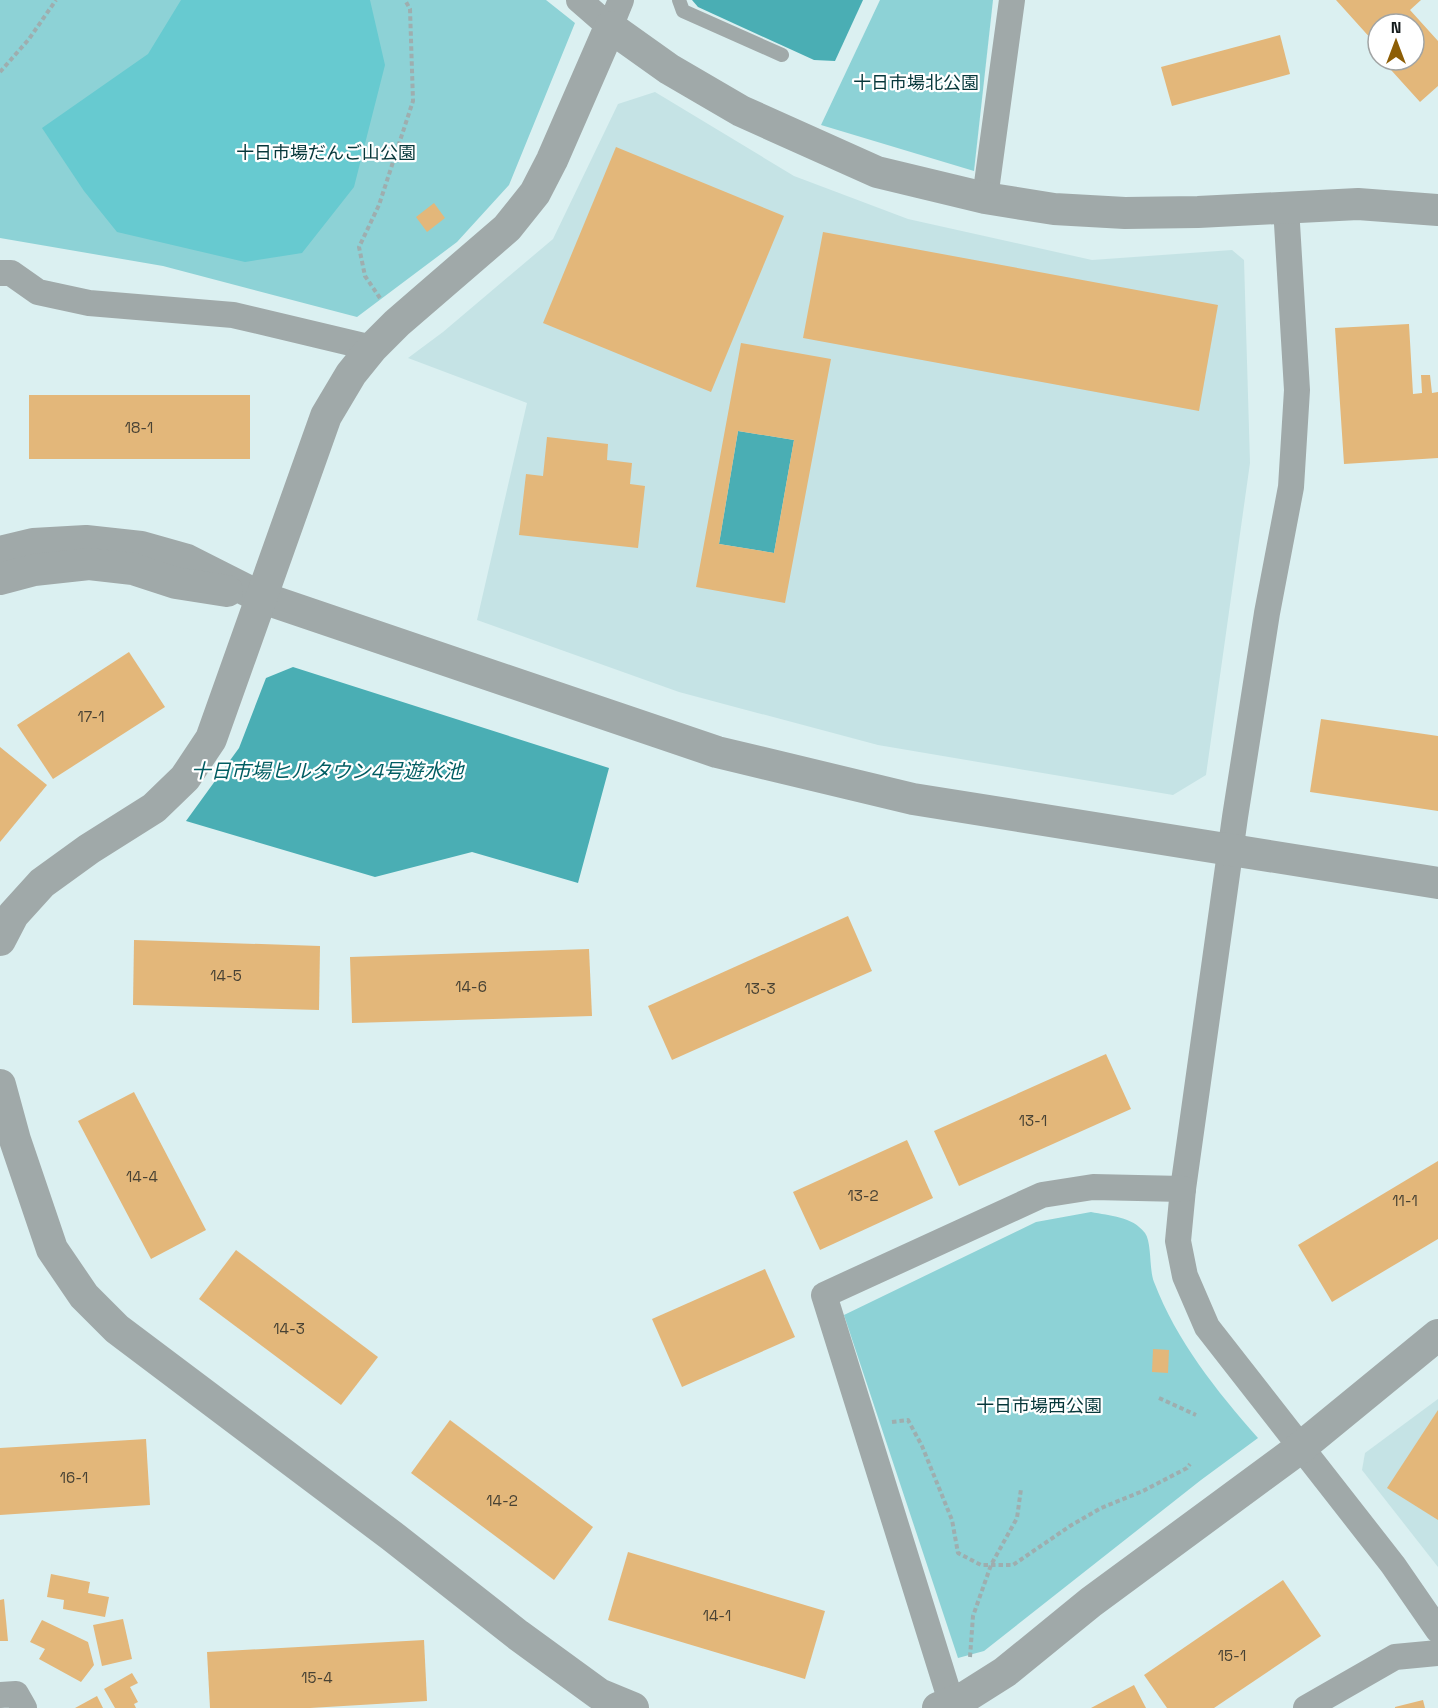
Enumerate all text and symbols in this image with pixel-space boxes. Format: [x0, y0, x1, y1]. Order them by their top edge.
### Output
north arrow [1366, 12, 1426, 72]
text: N [1391, 17, 1401, 38]
park label: 十日市場北公園 [853, 71, 979, 94]
park label: 十日市場だんご山公園 [236, 141, 416, 164]
house number: 18-1 [125, 418, 153, 437]
house number: 17-1 [78, 707, 104, 726]
water label: 十日市場ヒルタウン4号遊水池 [191, 758, 465, 784]
house number: 14-5 [210, 966, 242, 985]
house number: 14-6 [455, 977, 487, 996]
house number: 13-3 [744, 979, 776, 998]
house number: 13-1 [1019, 1111, 1047, 1130]
house number: 14-4 [126, 1167, 158, 1186]
house number: 13-2 [847, 1186, 879, 1205]
house number: 11-1 [1392, 1191, 1418, 1210]
house number: 14-3 [273, 1319, 305, 1338]
park label: 十日市場西公園 [976, 1394, 1102, 1417]
house number: 16-1 [60, 1468, 88, 1487]
house number: 14-2 [486, 1491, 518, 1510]
house number: 14-1 [703, 1606, 731, 1625]
house number: 15-1 [1218, 1646, 1246, 1665]
house number: 15-4 [301, 1668, 333, 1687]

